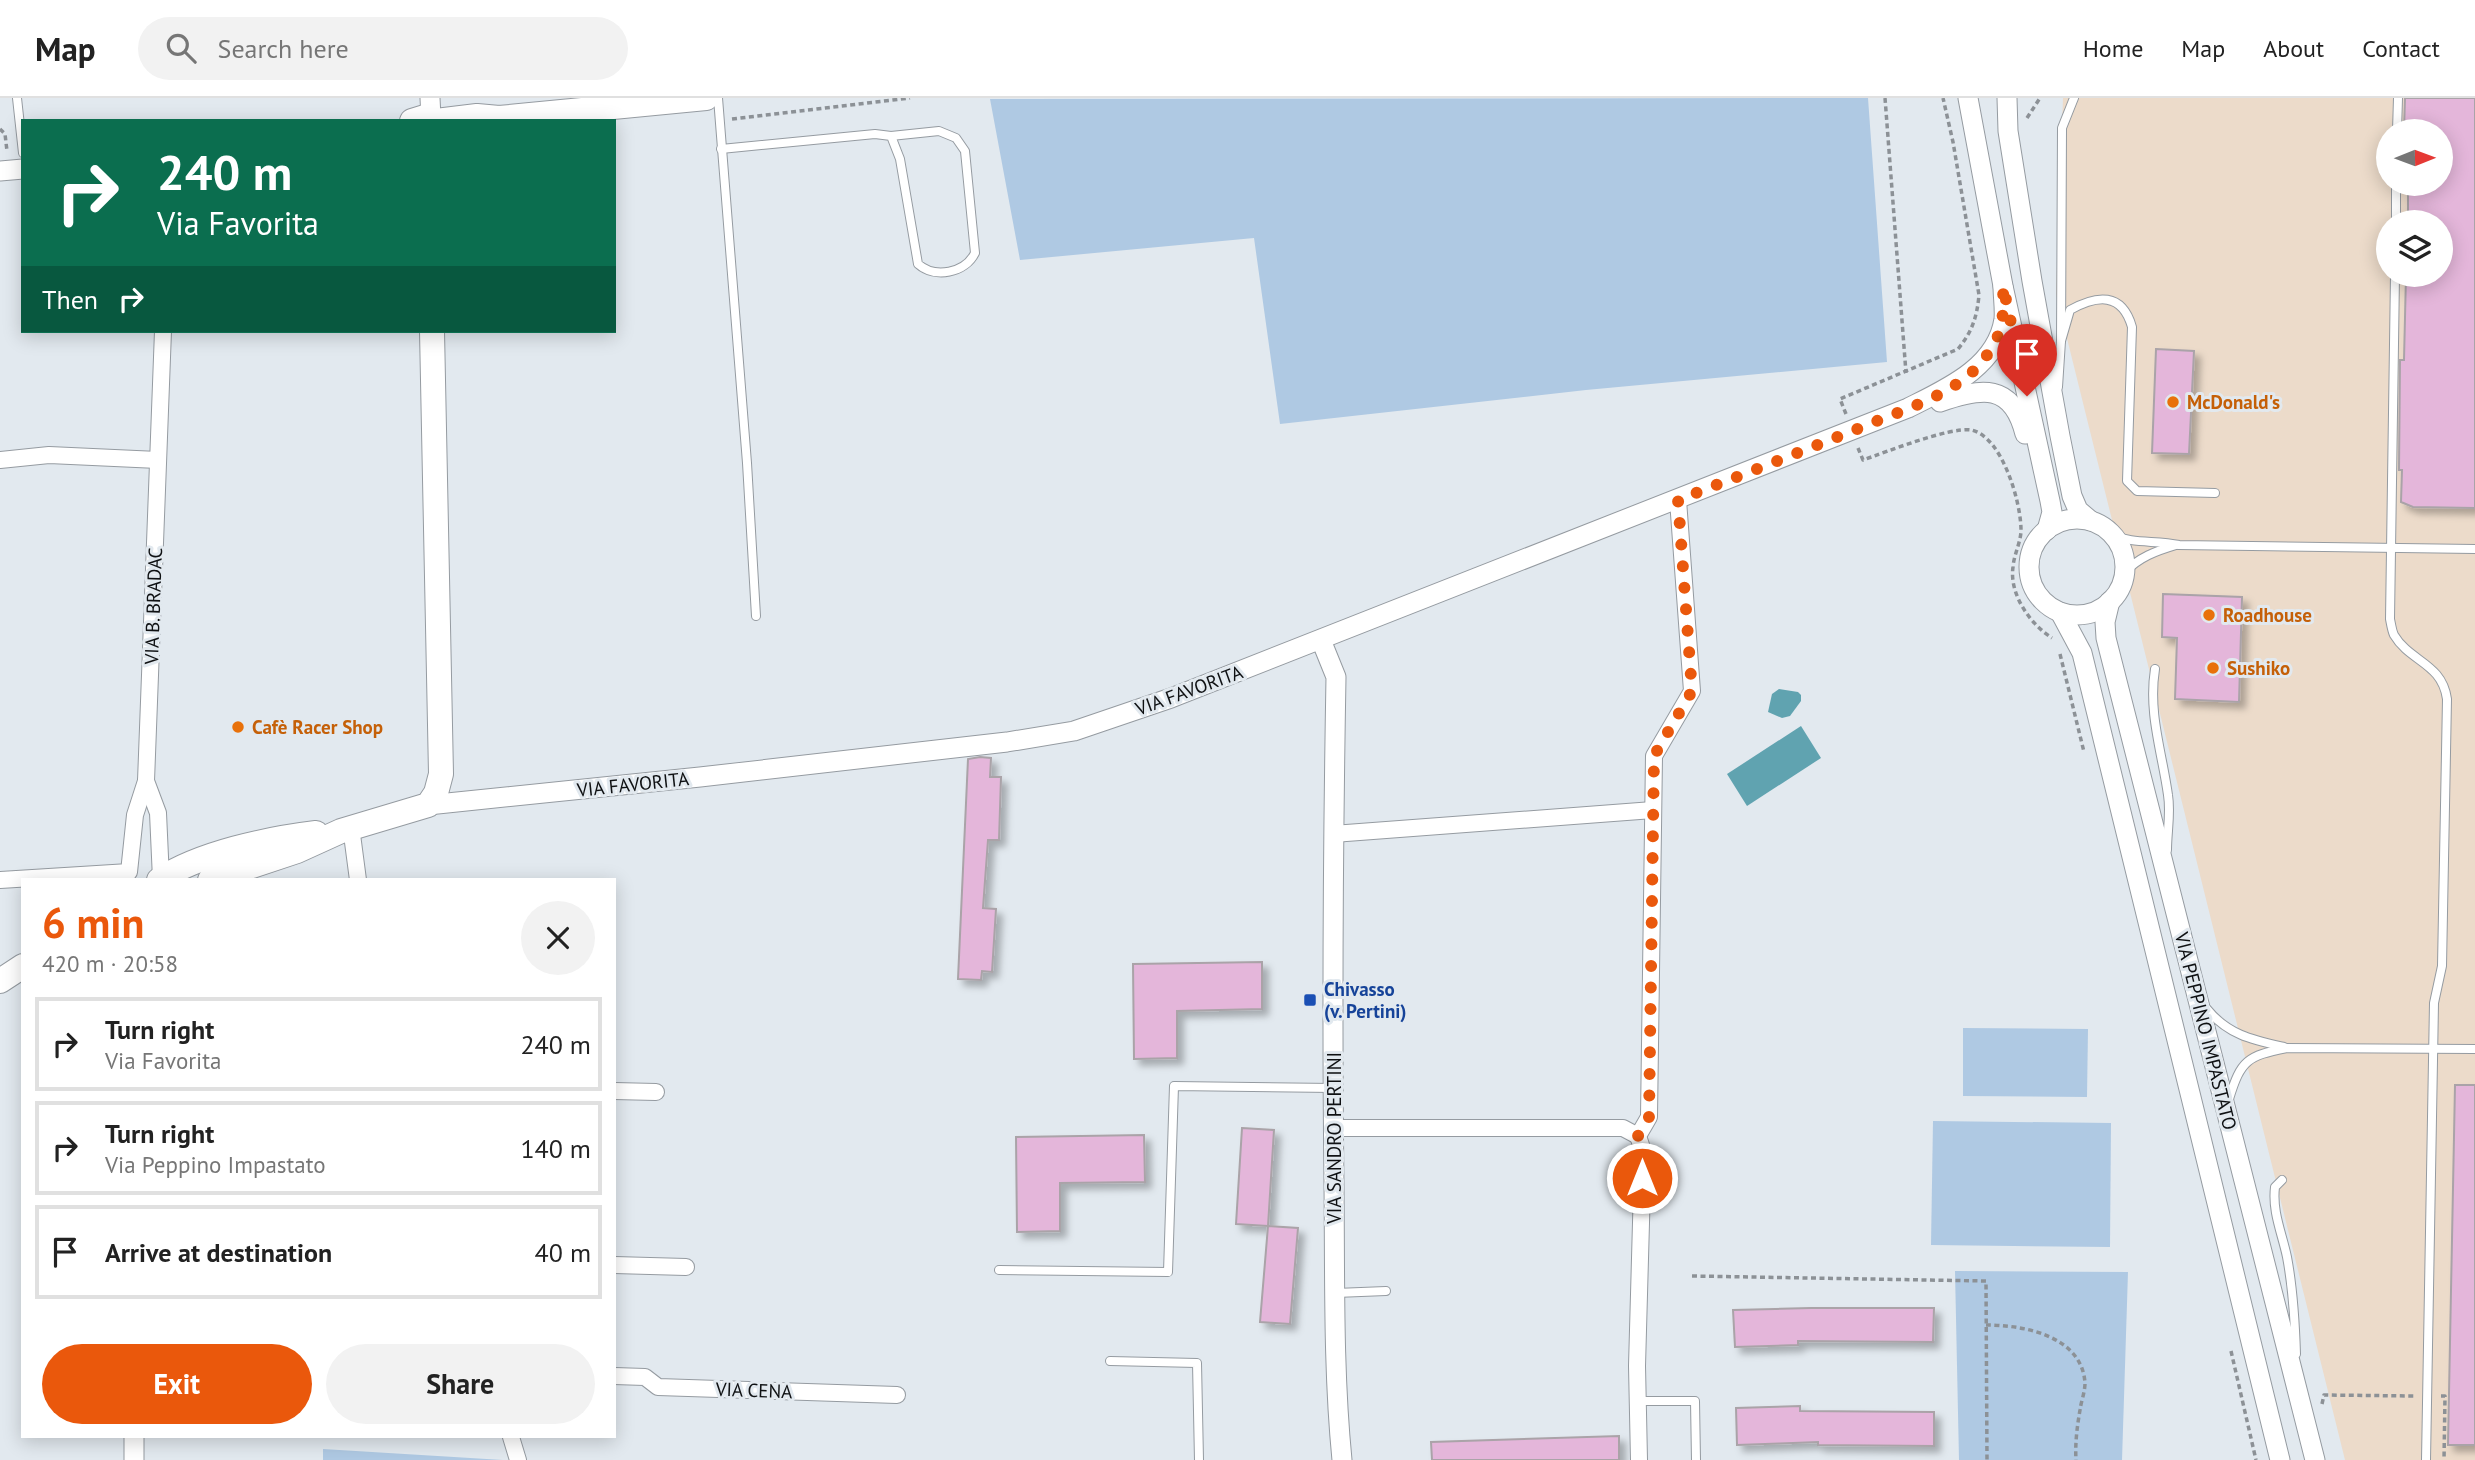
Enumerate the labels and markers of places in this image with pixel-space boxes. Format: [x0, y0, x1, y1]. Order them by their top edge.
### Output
pin [1997, 324, 2057, 396]
place label: McDonald's [2187, 390, 2280, 414]
marker: McDonald's [2165, 394, 2181, 410]
place label: Roadhouse [2223, 603, 2312, 627]
marker: Roadhouse [2201, 607, 2217, 623]
place label: Sushiko [2227, 656, 2290, 680]
marker: Sushiko [2205, 660, 2221, 676]
place label: Cafè Racer Shop [252, 715, 383, 739]
marker: Cafè Racer Shop [230, 719, 246, 735]
place label: Chivasso (v. Pertini) [1324, 977, 1407, 1023]
marker: Chivasso (v. Pertini) [1302, 992, 1318, 1008]

